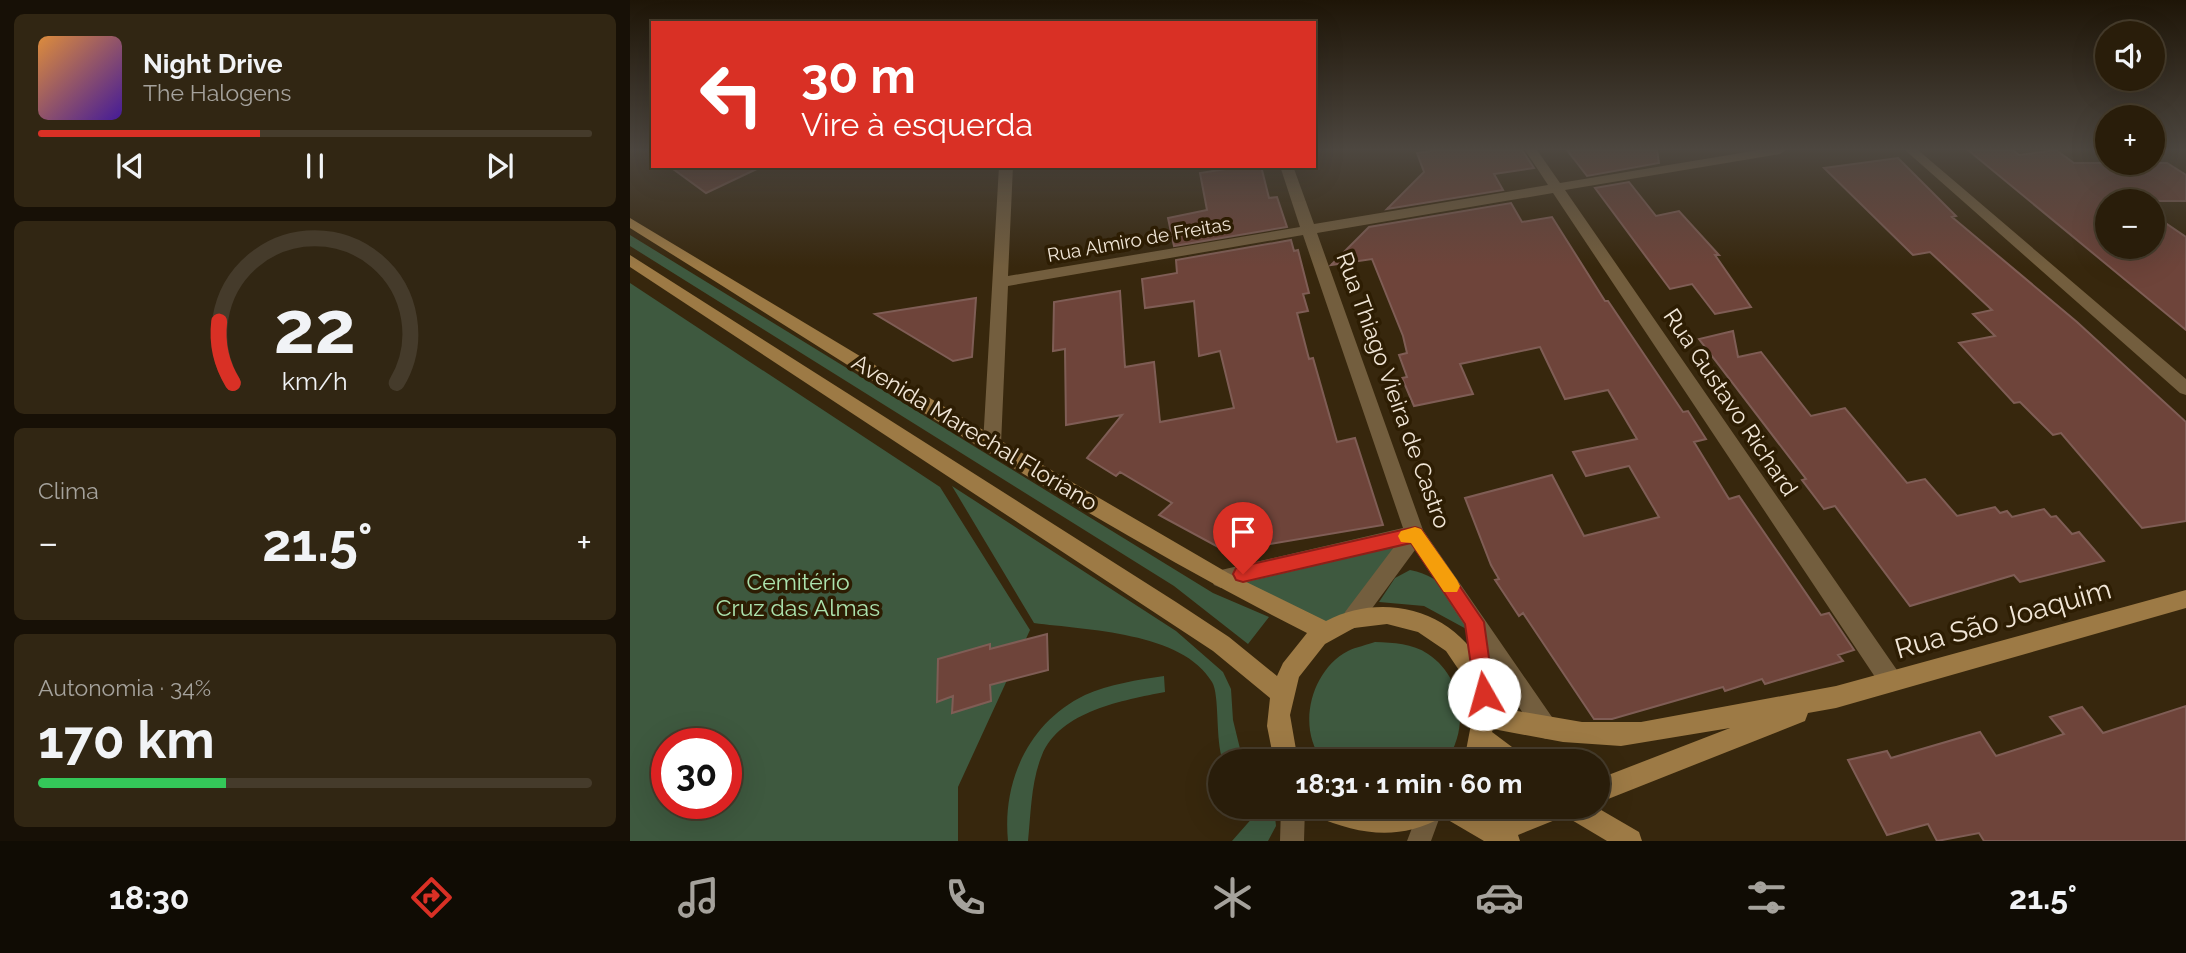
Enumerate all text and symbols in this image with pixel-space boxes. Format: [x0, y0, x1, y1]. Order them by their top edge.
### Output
map controls [2095, 21, 2165, 259]
button: sound [2095, 21, 2165, 91]
text: 30 m [801, 47, 916, 104]
text: Night Drive [143, 49, 282, 79]
icon: left [686, 49, 777, 140]
text: The Halogens [143, 79, 291, 106]
button: + [2095, 105, 2165, 175]
text: Vire à esquerda [801, 106, 1033, 143]
icon: previous [111, 147, 149, 185]
icon: pause [296, 147, 334, 185]
icon: next [481, 147, 519, 185]
button: − [2095, 189, 2165, 259]
street label: Rua Almiro de Freitas [1045, 212, 1233, 266]
street label: Rua Thiago Vieira de Castro [1331, 248, 1457, 532]
text: 22 [274, 286, 356, 371]
street label: Rua Gustavo Richard [1658, 303, 1804, 501]
street label: Avenida Marechal Floriano [848, 348, 1102, 516]
text: km/h [282, 366, 348, 396]
text: Clima [38, 477, 99, 504]
pin [1213, 502, 1273, 574]
text: 21.5° [262, 512, 373, 573]
icon: arrive [1224, 513, 1262, 551]
text: − [38, 520, 58, 565]
text: + [576, 520, 592, 565]
park label: Cemitério Cruz das Almas [716, 568, 880, 621]
street label: Rua São Joaquim [1891, 572, 2115, 666]
position arrow [1447, 657, 1521, 731]
text: Autonomia · 34% [38, 674, 211, 701]
text: 170 km [38, 709, 215, 770]
speed limit sign: 30 [651, 728, 742, 819]
text: 18:31 · 1 min · 60 m [1296, 769, 1522, 799]
icon: directions [407, 873, 456, 922]
icon: music [674, 873, 723, 922]
icon: phone [941, 873, 990, 922]
icon: climate [1208, 873, 1257, 922]
icon: car [1475, 873, 1524, 922]
icon: filters [1742, 873, 1791, 922]
text: 18:30 [109, 879, 190, 916]
text: 21.5° [2009, 879, 2077, 916]

